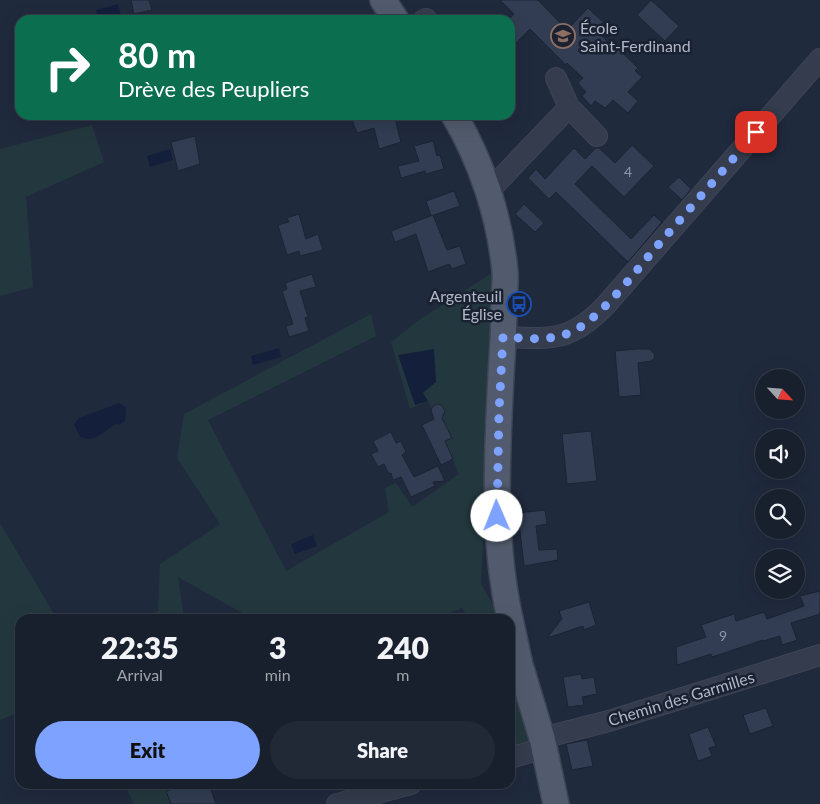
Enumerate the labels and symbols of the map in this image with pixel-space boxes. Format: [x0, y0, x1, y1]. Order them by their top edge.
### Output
place label: École Saint-Ferdinand [580, 18, 691, 55]
school or university icon: École Saint-Ferdinand [550, 23, 576, 49]
pin [735, 111, 777, 153]
house number: 4 [624, 163, 632, 180]
place label: Argenteuil Église [429, 286, 502, 323]
bus stop icon: Argenteuil Église [506, 291, 532, 317]
north arrow [755, 369, 805, 419]
position arrow [470, 489, 522, 541]
house number: 9 [719, 627, 727, 644]
street label: Chemin des Garmilles [606, 667, 756, 729]

